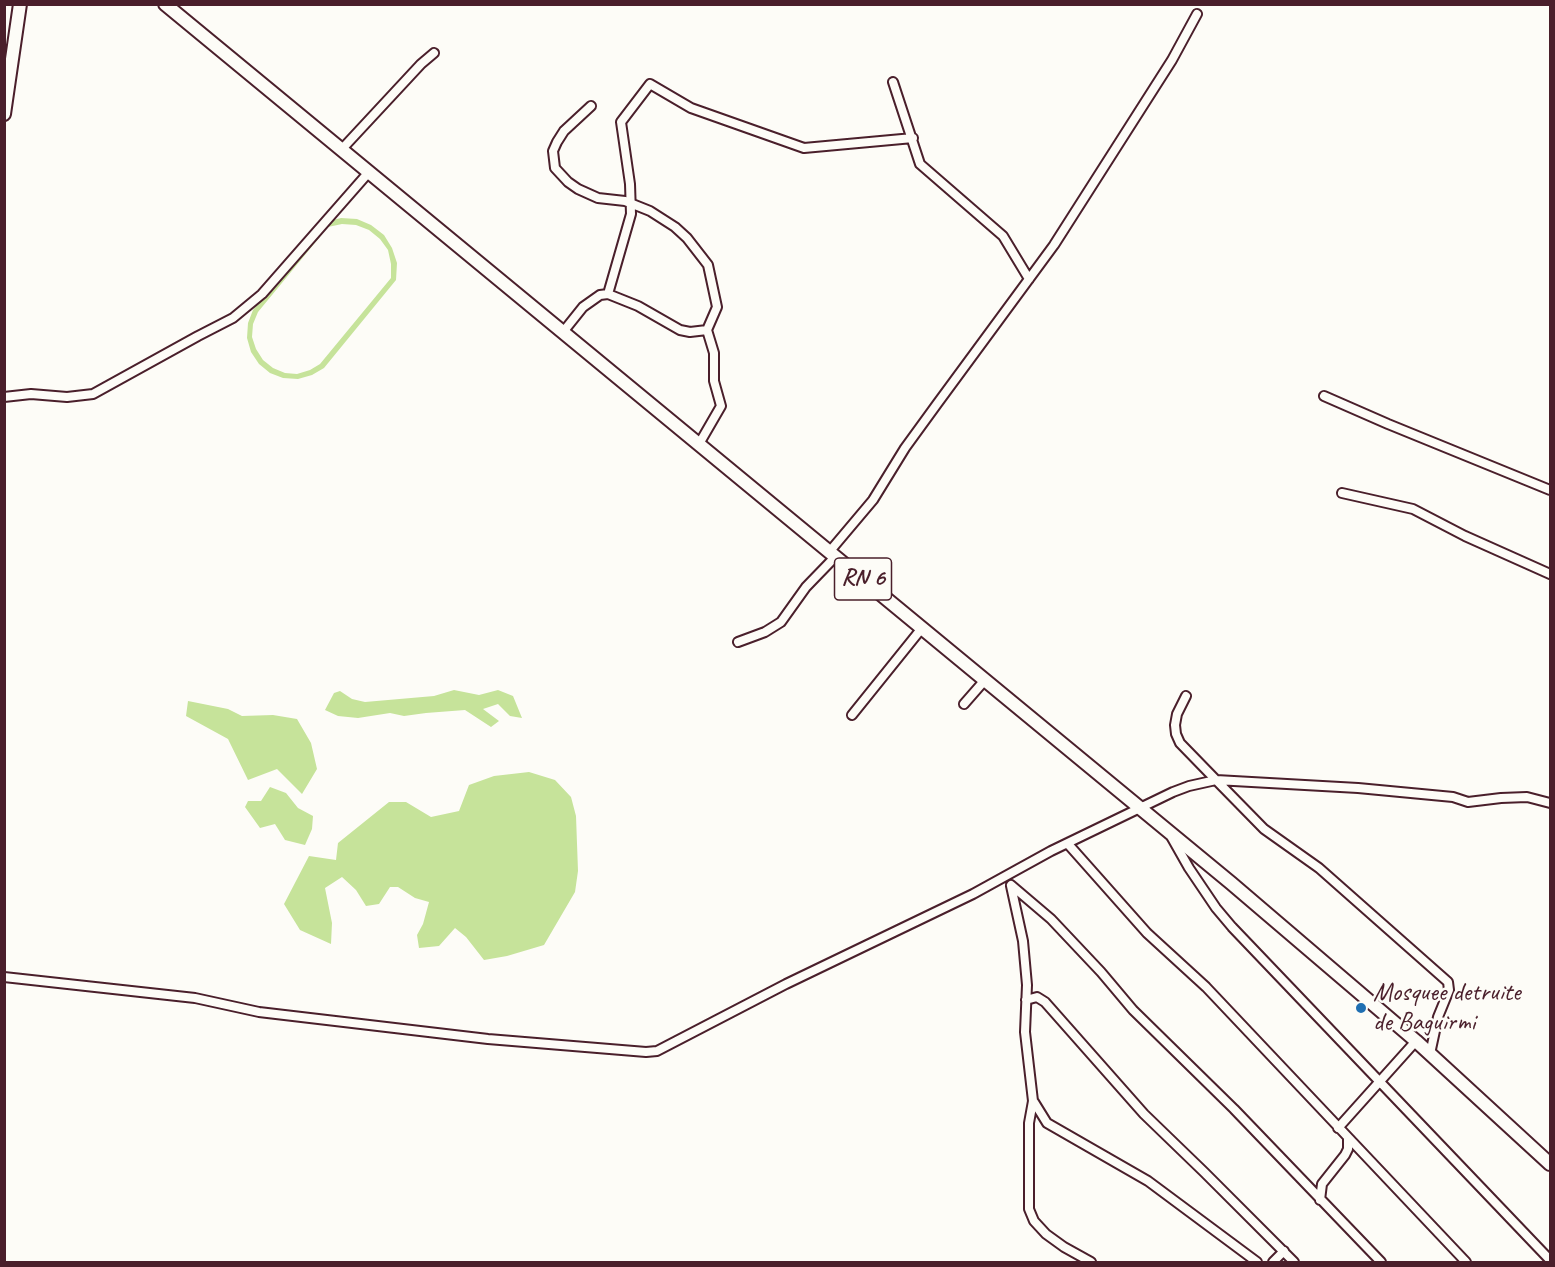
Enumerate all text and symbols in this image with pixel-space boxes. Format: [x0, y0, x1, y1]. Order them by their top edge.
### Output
road number: RN 6 [834, 558, 892, 600]
place label: Mosquee detruite de Baguirmi [1373, 977, 1521, 1038]
marker: Mosquee detruite de Baguirmi [1354, 1001, 1368, 1015]

